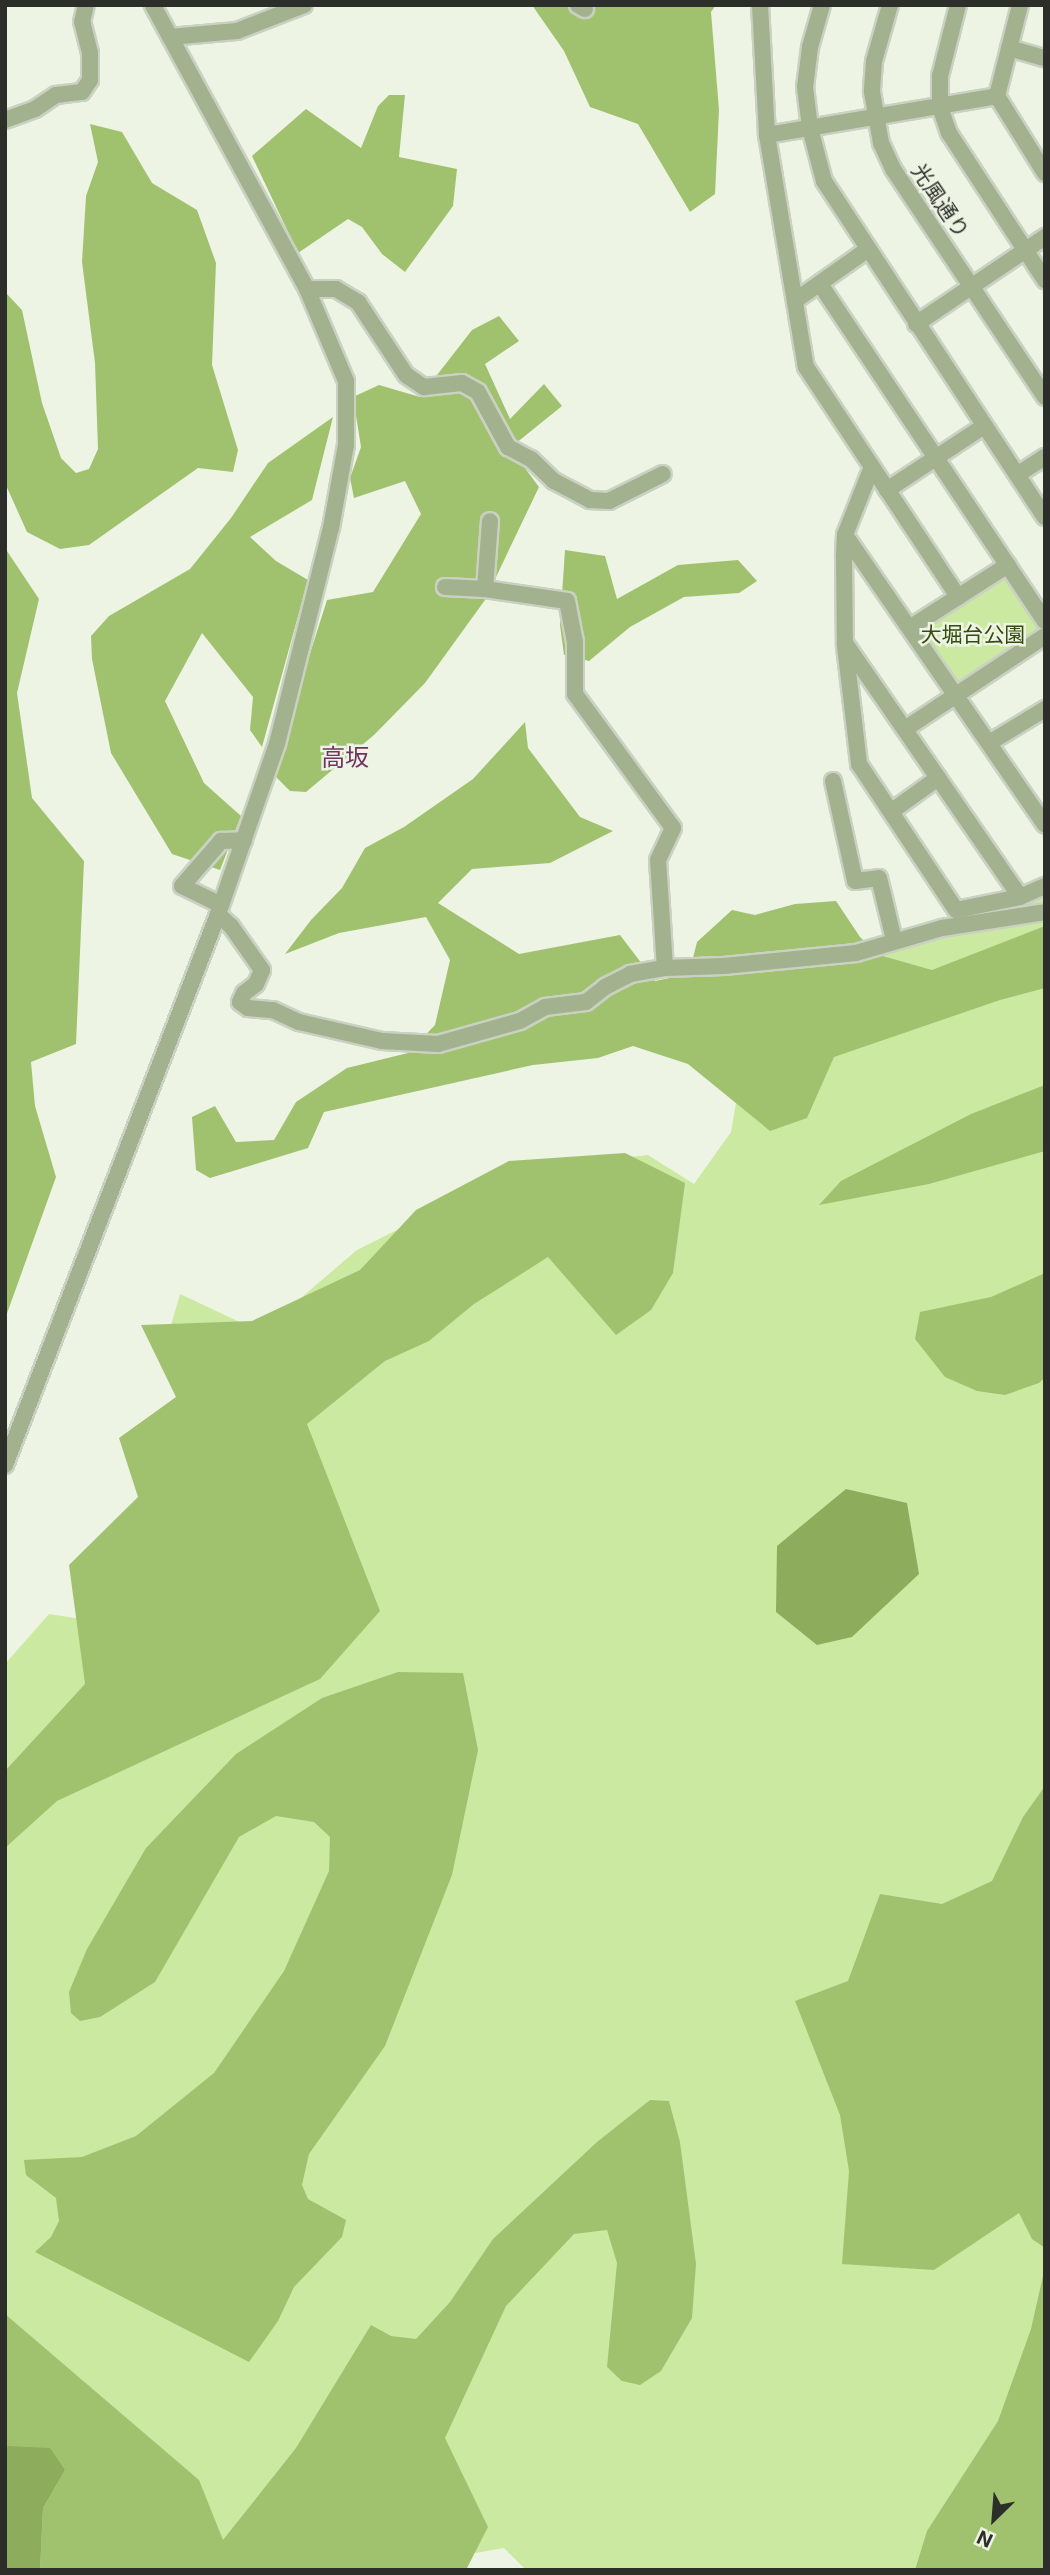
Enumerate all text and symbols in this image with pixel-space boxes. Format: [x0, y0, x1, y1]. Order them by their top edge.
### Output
street label: 光風通り [906, 159, 974, 243]
park label: 大堀台公園 [921, 622, 1025, 648]
district label: 高坂 [321, 744, 369, 772]
north arrow [959, 2484, 1029, 2554]
text: N [973, 2525, 996, 2552]

